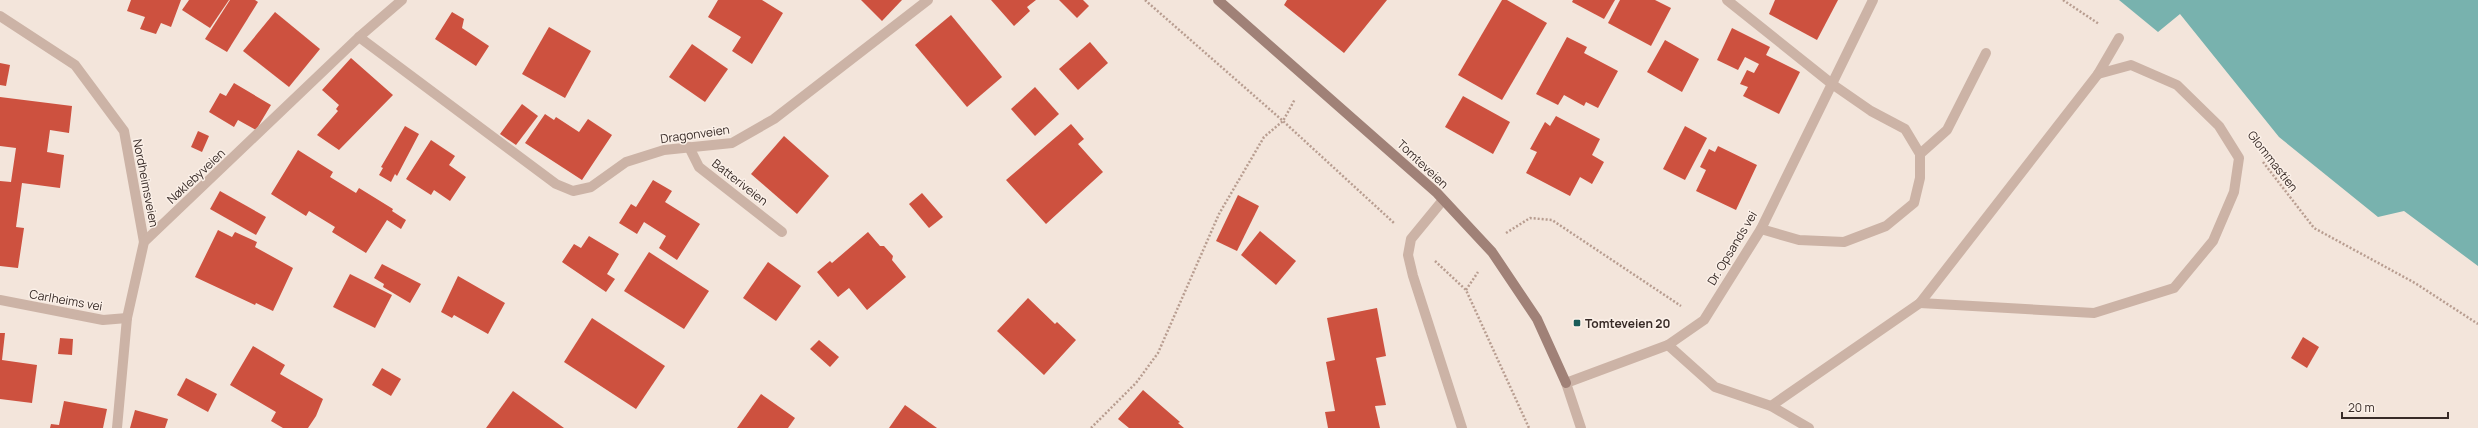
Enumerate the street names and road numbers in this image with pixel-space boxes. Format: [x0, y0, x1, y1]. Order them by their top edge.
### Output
street label: Dragonveien [659, 121, 731, 147]
street label: Glommastien [2244, 127, 2302, 195]
street label: Tomteveien [1394, 136, 1452, 192]
street label: Nordheimsveien [129, 137, 163, 229]
street label: Nøklebyveien [163, 145, 229, 207]
street label: Batteriveien [708, 155, 772, 209]
street label: Dr. Opsands vei [1703, 208, 1761, 288]
street label: Carlheims vei [28, 285, 104, 315]

